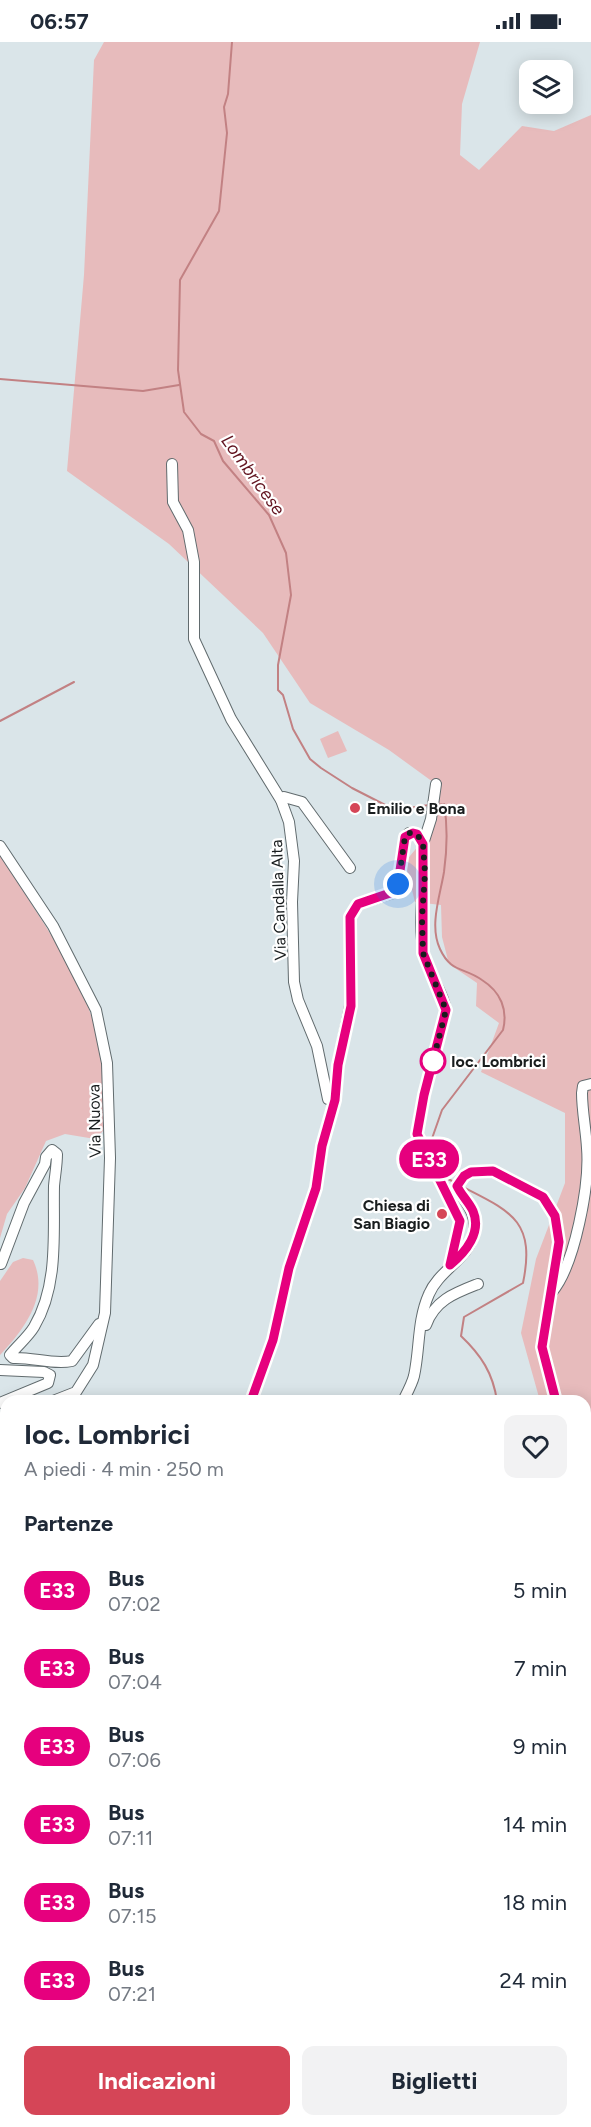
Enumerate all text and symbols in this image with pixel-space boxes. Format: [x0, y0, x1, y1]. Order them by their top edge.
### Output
text: 06:57 [30, 8, 89, 35]
map controls [519, 60, 573, 114]
button: layers [519, 60, 573, 114]
water label: Lombricese [216, 431, 290, 520]
place label: Emilio e Bona [367, 799, 465, 818]
marker: Emilio e Bona [348, 801, 362, 815]
street label: Via Candalla Alta [267, 839, 290, 961]
your location [383, 869, 413, 899]
marker: Ioc. Lombrici [420, 1048, 446, 1074]
place label: Ioc. Lombrici [451, 1052, 546, 1071]
street label: Via Nuova [84, 1084, 105, 1158]
line badge: E33 [394, 1140, 464, 1178]
text: E33 [411, 1147, 447, 1172]
place label: Chiesa di San Biagio [353, 1196, 430, 1233]
marker: Chiesa di San Biagio [435, 1207, 449, 1221]
button: heart [504, 1415, 567, 1478]
text: Ioc. Lombrici [24, 1417, 190, 1451]
text: A piedi · 4 min · 250 m [24, 1457, 224, 1481]
text: Partenze [24, 1510, 113, 1537]
text: Bus [108, 1565, 144, 1592]
text: 5 min [513, 1577, 567, 1604]
text: E33 [39, 1578, 75, 1603]
text: 07:02 [108, 1592, 161, 1616]
text: Bus [108, 1643, 144, 1670]
text: 7 min [514, 1655, 567, 1682]
text: E33 [39, 1656, 75, 1681]
text: 07:04 [108, 1670, 162, 1694]
text: Bus [108, 1721, 144, 1748]
text: 9 min [513, 1733, 567, 1760]
text: E33 [39, 1734, 75, 1759]
text: 07:06 [108, 1748, 161, 1772]
text: Bus [108, 1799, 144, 1826]
text: 14 min [503, 1811, 567, 1838]
text: E33 [39, 1812, 75, 1837]
text: 07:11 [108, 1826, 153, 1850]
text: Bus [108, 1877, 144, 1904]
text: 18 min [503, 1889, 567, 1916]
text: E33 [39, 1890, 75, 1915]
text: 07:15 [108, 1904, 156, 1928]
text: Bus [108, 1955, 144, 1982]
text: 24 min [500, 1967, 567, 1994]
text: E33 [39, 1968, 75, 1993]
text: 07:21 [108, 1982, 156, 2006]
button: Indicazioni [24, 2046, 290, 2115]
button: Biglietti [302, 2046, 567, 2115]

